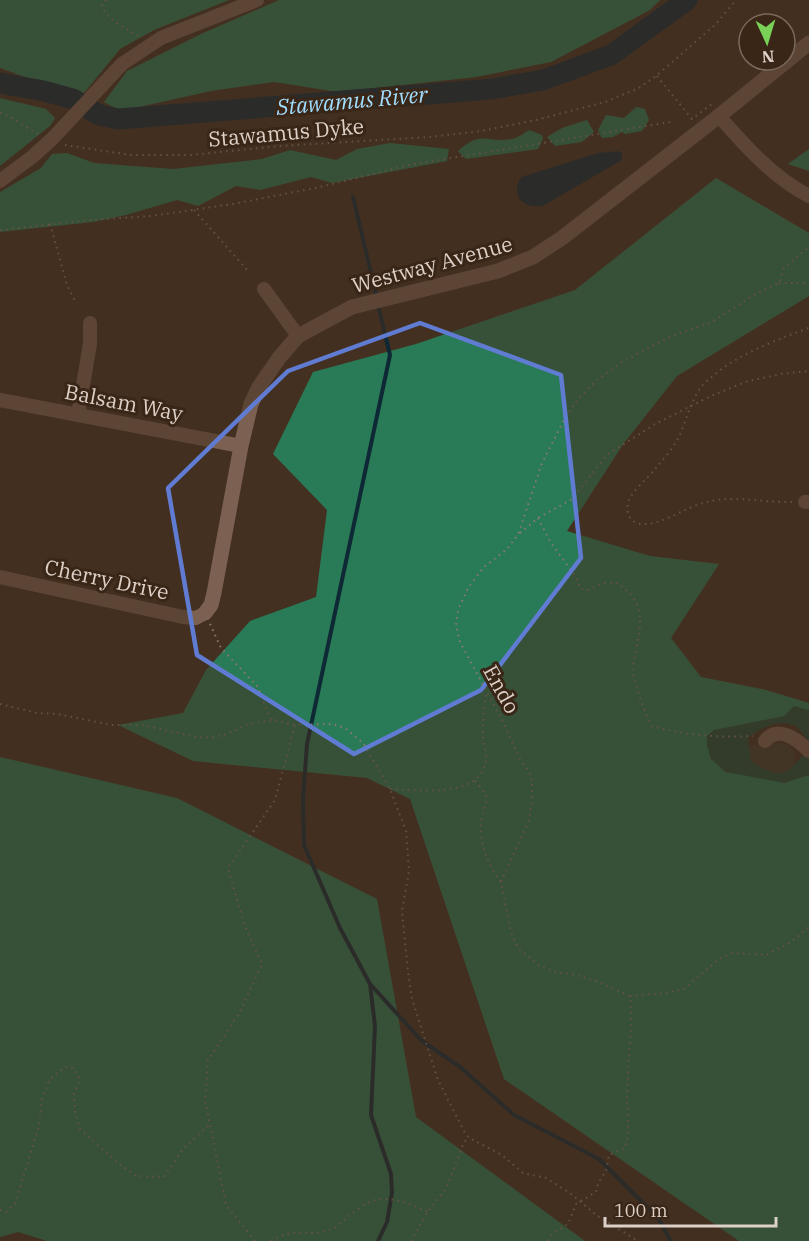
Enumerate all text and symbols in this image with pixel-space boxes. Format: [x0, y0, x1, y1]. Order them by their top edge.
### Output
north arrow [737, 12, 797, 72]
text: N [761, 47, 775, 67]
water label: Stawamus River [274, 79, 430, 121]
street label: Stawamus Dyke [207, 111, 365, 153]
street label: Westway Avenue [348, 229, 516, 299]
street label: Balsam Way [62, 377, 186, 427]
street label: Cherry Drive [42, 552, 172, 606]
street label: Endo [477, 660, 527, 718]
scale bar [605, 1190, 776, 1228]
text: 100 m [614, 1199, 668, 1222]

